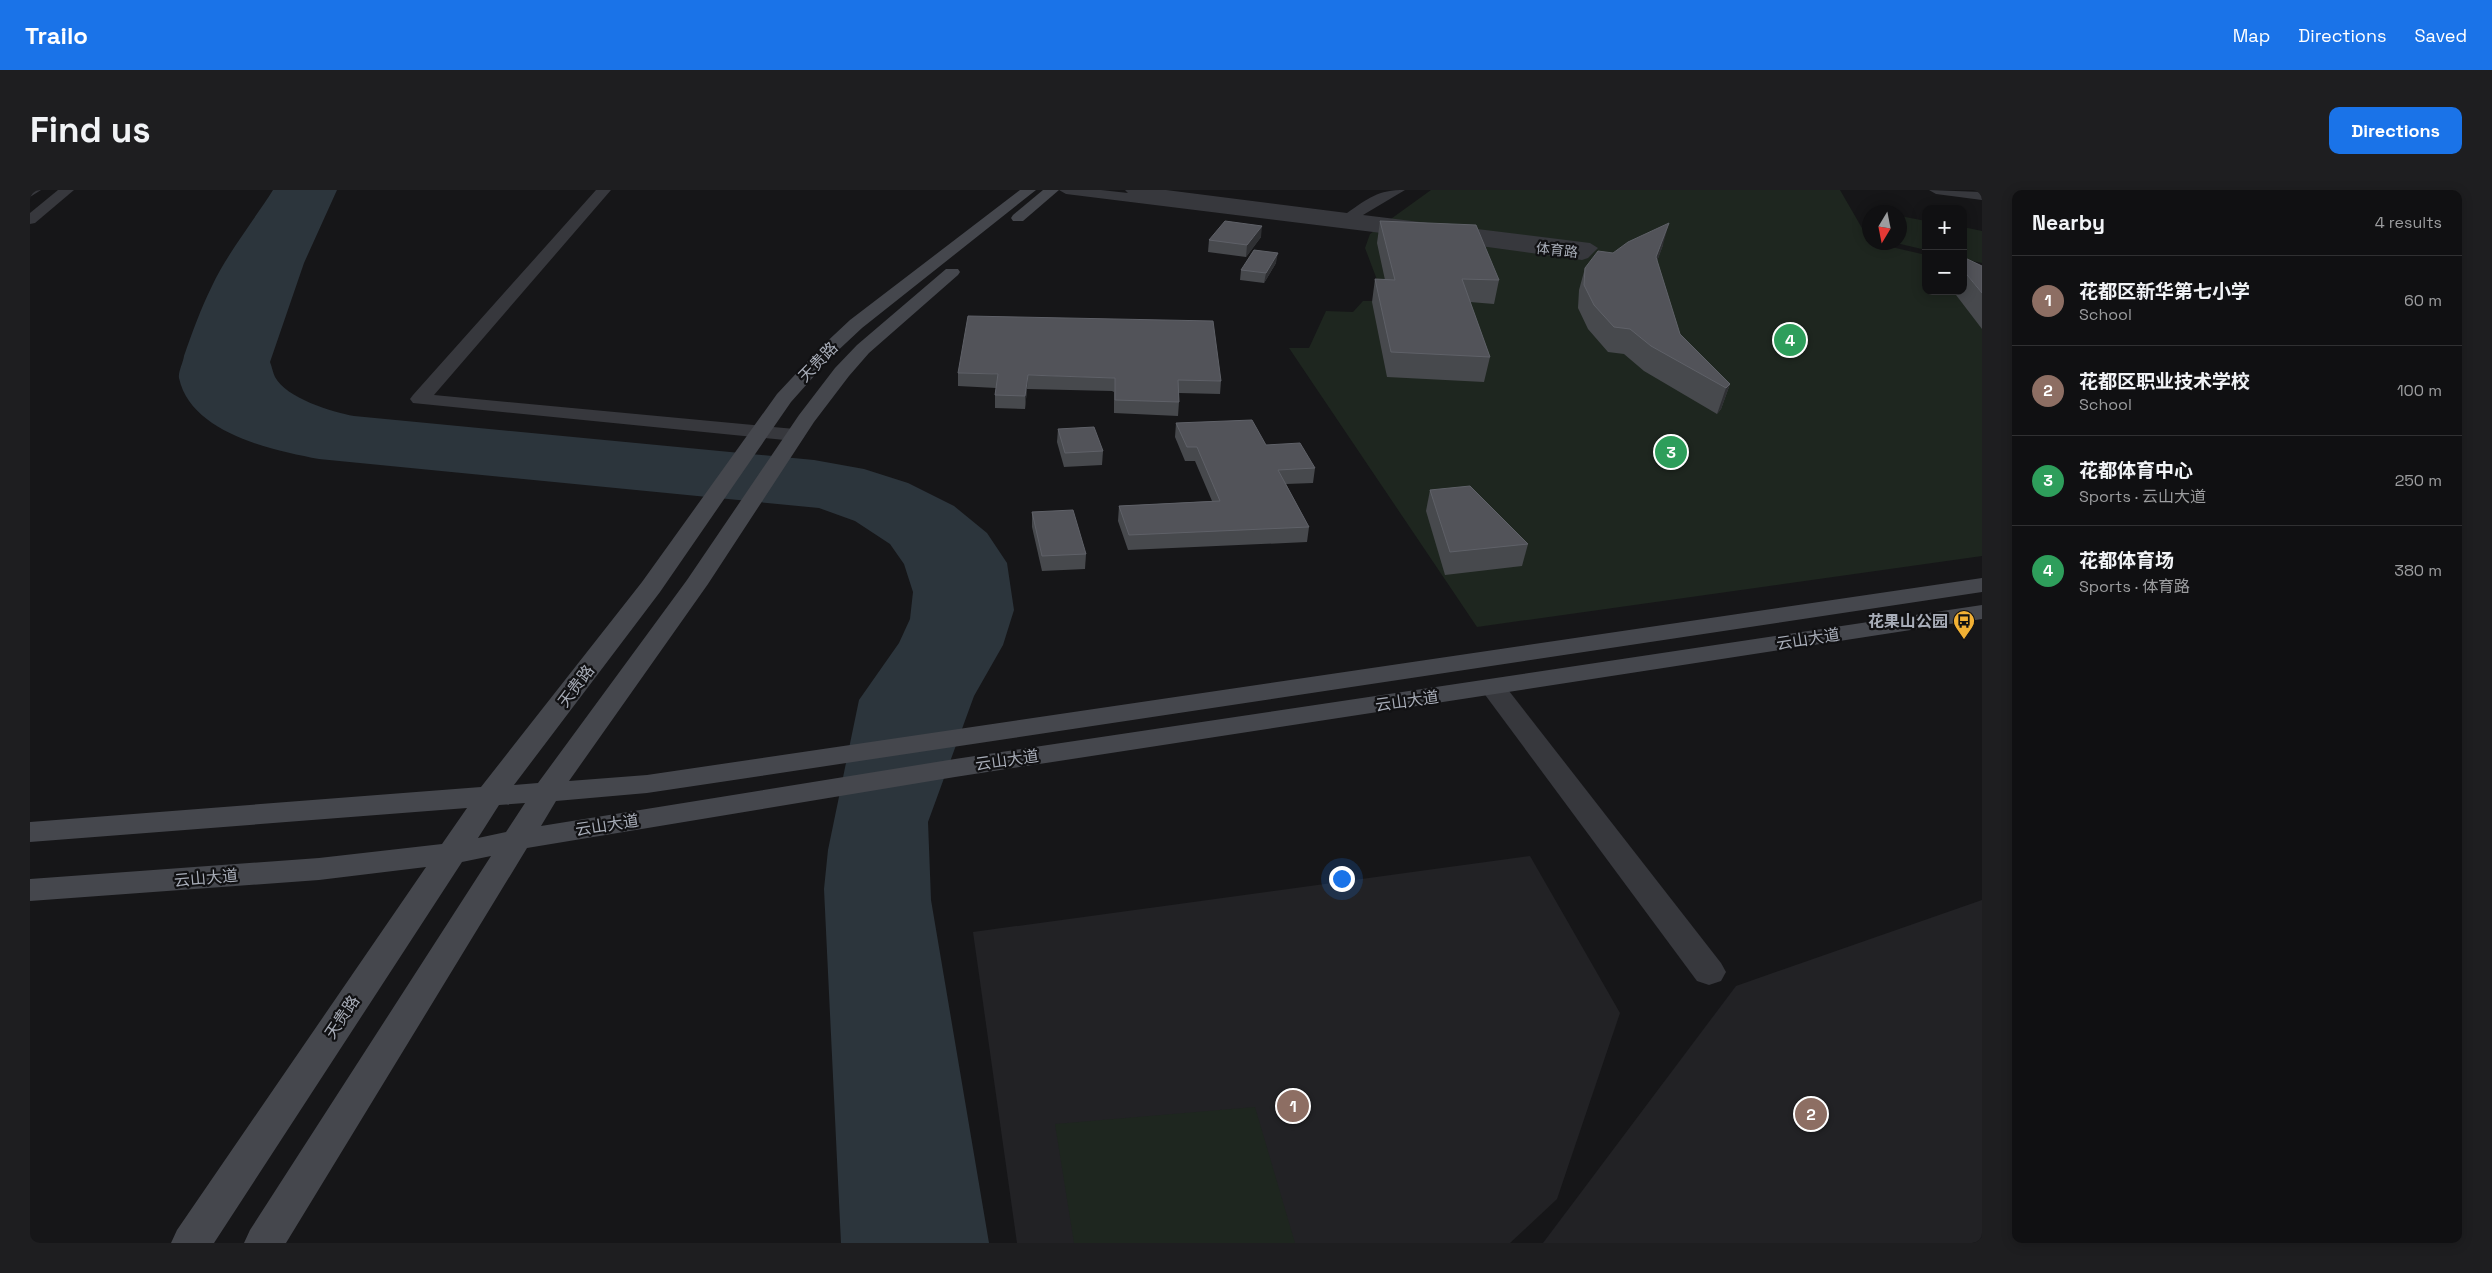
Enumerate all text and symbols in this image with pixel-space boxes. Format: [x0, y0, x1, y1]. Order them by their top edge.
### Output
text: Trailo [25, 20, 88, 51]
text: Map [2233, 24, 2270, 47]
text: Directions [2298, 24, 2387, 47]
text: Saved [2415, 24, 2467, 47]
button: Directions [2329, 107, 2462, 154]
text: Find us [30, 108, 151, 152]
north arrow [1862, 205, 1907, 250]
map controls [1922, 205, 1967, 295]
button: + [1922, 205, 1967, 250]
text: Nearby [2032, 209, 2105, 236]
text: 4 results [2375, 212, 2442, 233]
street label: 体育路 [1535, 239, 1579, 261]
button: − [1922, 250, 1967, 295]
text: 花都区新华第七小学 [2079, 279, 2250, 304]
text: 1 [2044, 290, 2052, 311]
text: 60 m [2404, 290, 2442, 311]
text: School [2079, 304, 2132, 325]
pin: 4 [1774, 321, 1806, 359]
street label: 天贵路 [794, 337, 842, 387]
text: 花都区职业技术学校 [2079, 369, 2250, 394]
text: 2 [2043, 380, 2053, 401]
text: 100 m [2397, 380, 2442, 401]
text: School [2079, 394, 2132, 415]
pin: 3 [1655, 433, 1687, 471]
text: 花都体育中心 [2079, 458, 2193, 483]
text: 3 [2043, 470, 2053, 491]
text: 250 m [2395, 470, 2442, 491]
text: Sports · 云山大道 [2079, 486, 2206, 507]
text: 花都体育场 [2079, 548, 2174, 573]
text: 4 [2043, 560, 2053, 581]
text: 380 m [2394, 560, 2442, 581]
text: Sports · 体育路 [2079, 576, 2190, 597]
bus stop icon: 花果山公园 [1952, 609, 1976, 640]
place label: 花果山公园 [1868, 611, 1948, 632]
street label: 云山大道 [1775, 624, 1841, 654]
street label: 天贵路 [553, 661, 599, 711]
street label: 云山大道 [1374, 686, 1440, 716]
street label: 云山大道 [974, 745, 1040, 775]
street label: 云山大道 [574, 810, 640, 840]
street label: 云山大道 [173, 865, 239, 891]
your location [1329, 866, 1355, 892]
street label: 天贵路 [320, 991, 364, 1043]
pin: 1 [1277, 1087, 1309, 1125]
pin: 2 [1795, 1095, 1827, 1133]

